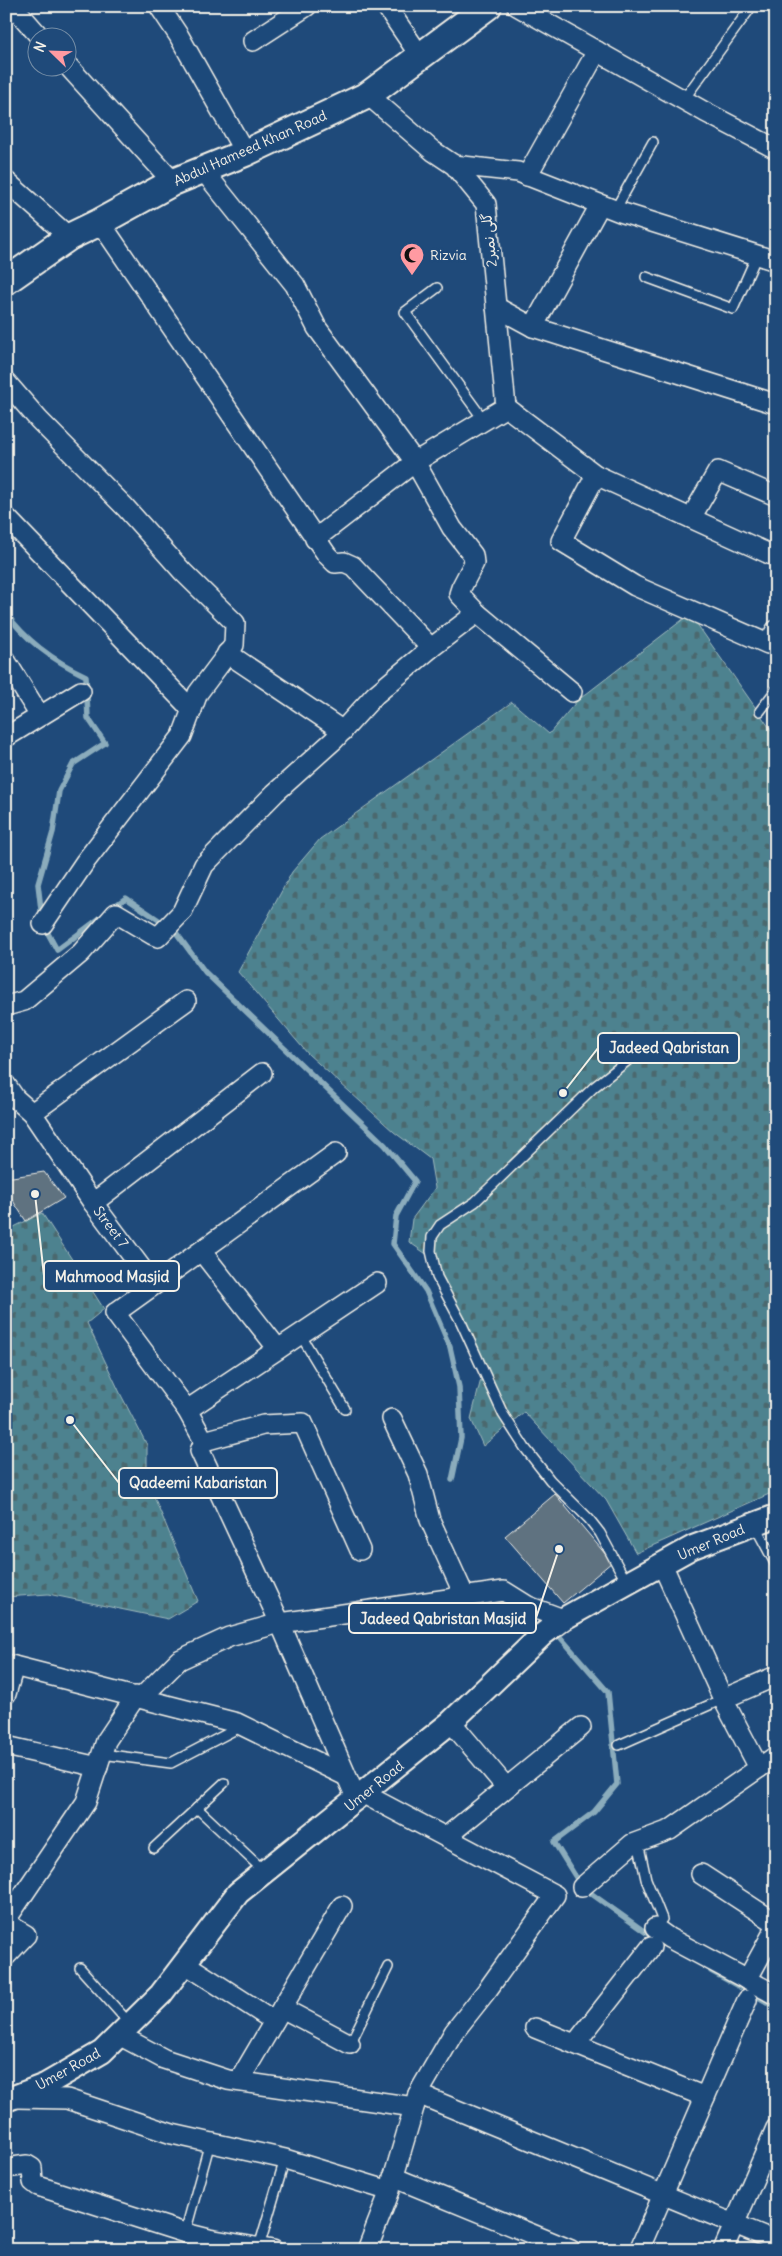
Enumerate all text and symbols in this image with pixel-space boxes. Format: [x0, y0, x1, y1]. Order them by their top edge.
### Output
north arrow [28, 28, 78, 78]
text: N [30, 39, 50, 55]
street label: Abdul Hameed Khan Road [171, 106, 329, 190]
street label: گلی نمبر2 [477, 212, 501, 268]
mosque icon: Rizvia [399, 242, 425, 276]
place label: Rizvia [430, 246, 467, 264]
callout: Jadeed Qabristan [598, 1033, 739, 1063]
text: Jadeed Qabristan [609, 1038, 729, 1057]
street label: Street 7 [90, 1203, 133, 1252]
callout: Mahmood Masjid [44, 1261, 179, 1291]
text: Mahmood Masjid [55, 1267, 170, 1286]
callout: Qadeemi Kabaristan [119, 1468, 277, 1498]
text: Qadeemi Kabaristan [129, 1473, 267, 1492]
street label: Umer Road [675, 1520, 747, 1564]
callout: Jadeed Qabristan Masjid [349, 1603, 536, 1633]
text: Jadeed Qabristan Masjid [360, 1609, 527, 1628]
street label: Umer Road [341, 1757, 407, 1815]
street label: Umer Road [33, 2044, 103, 2094]

